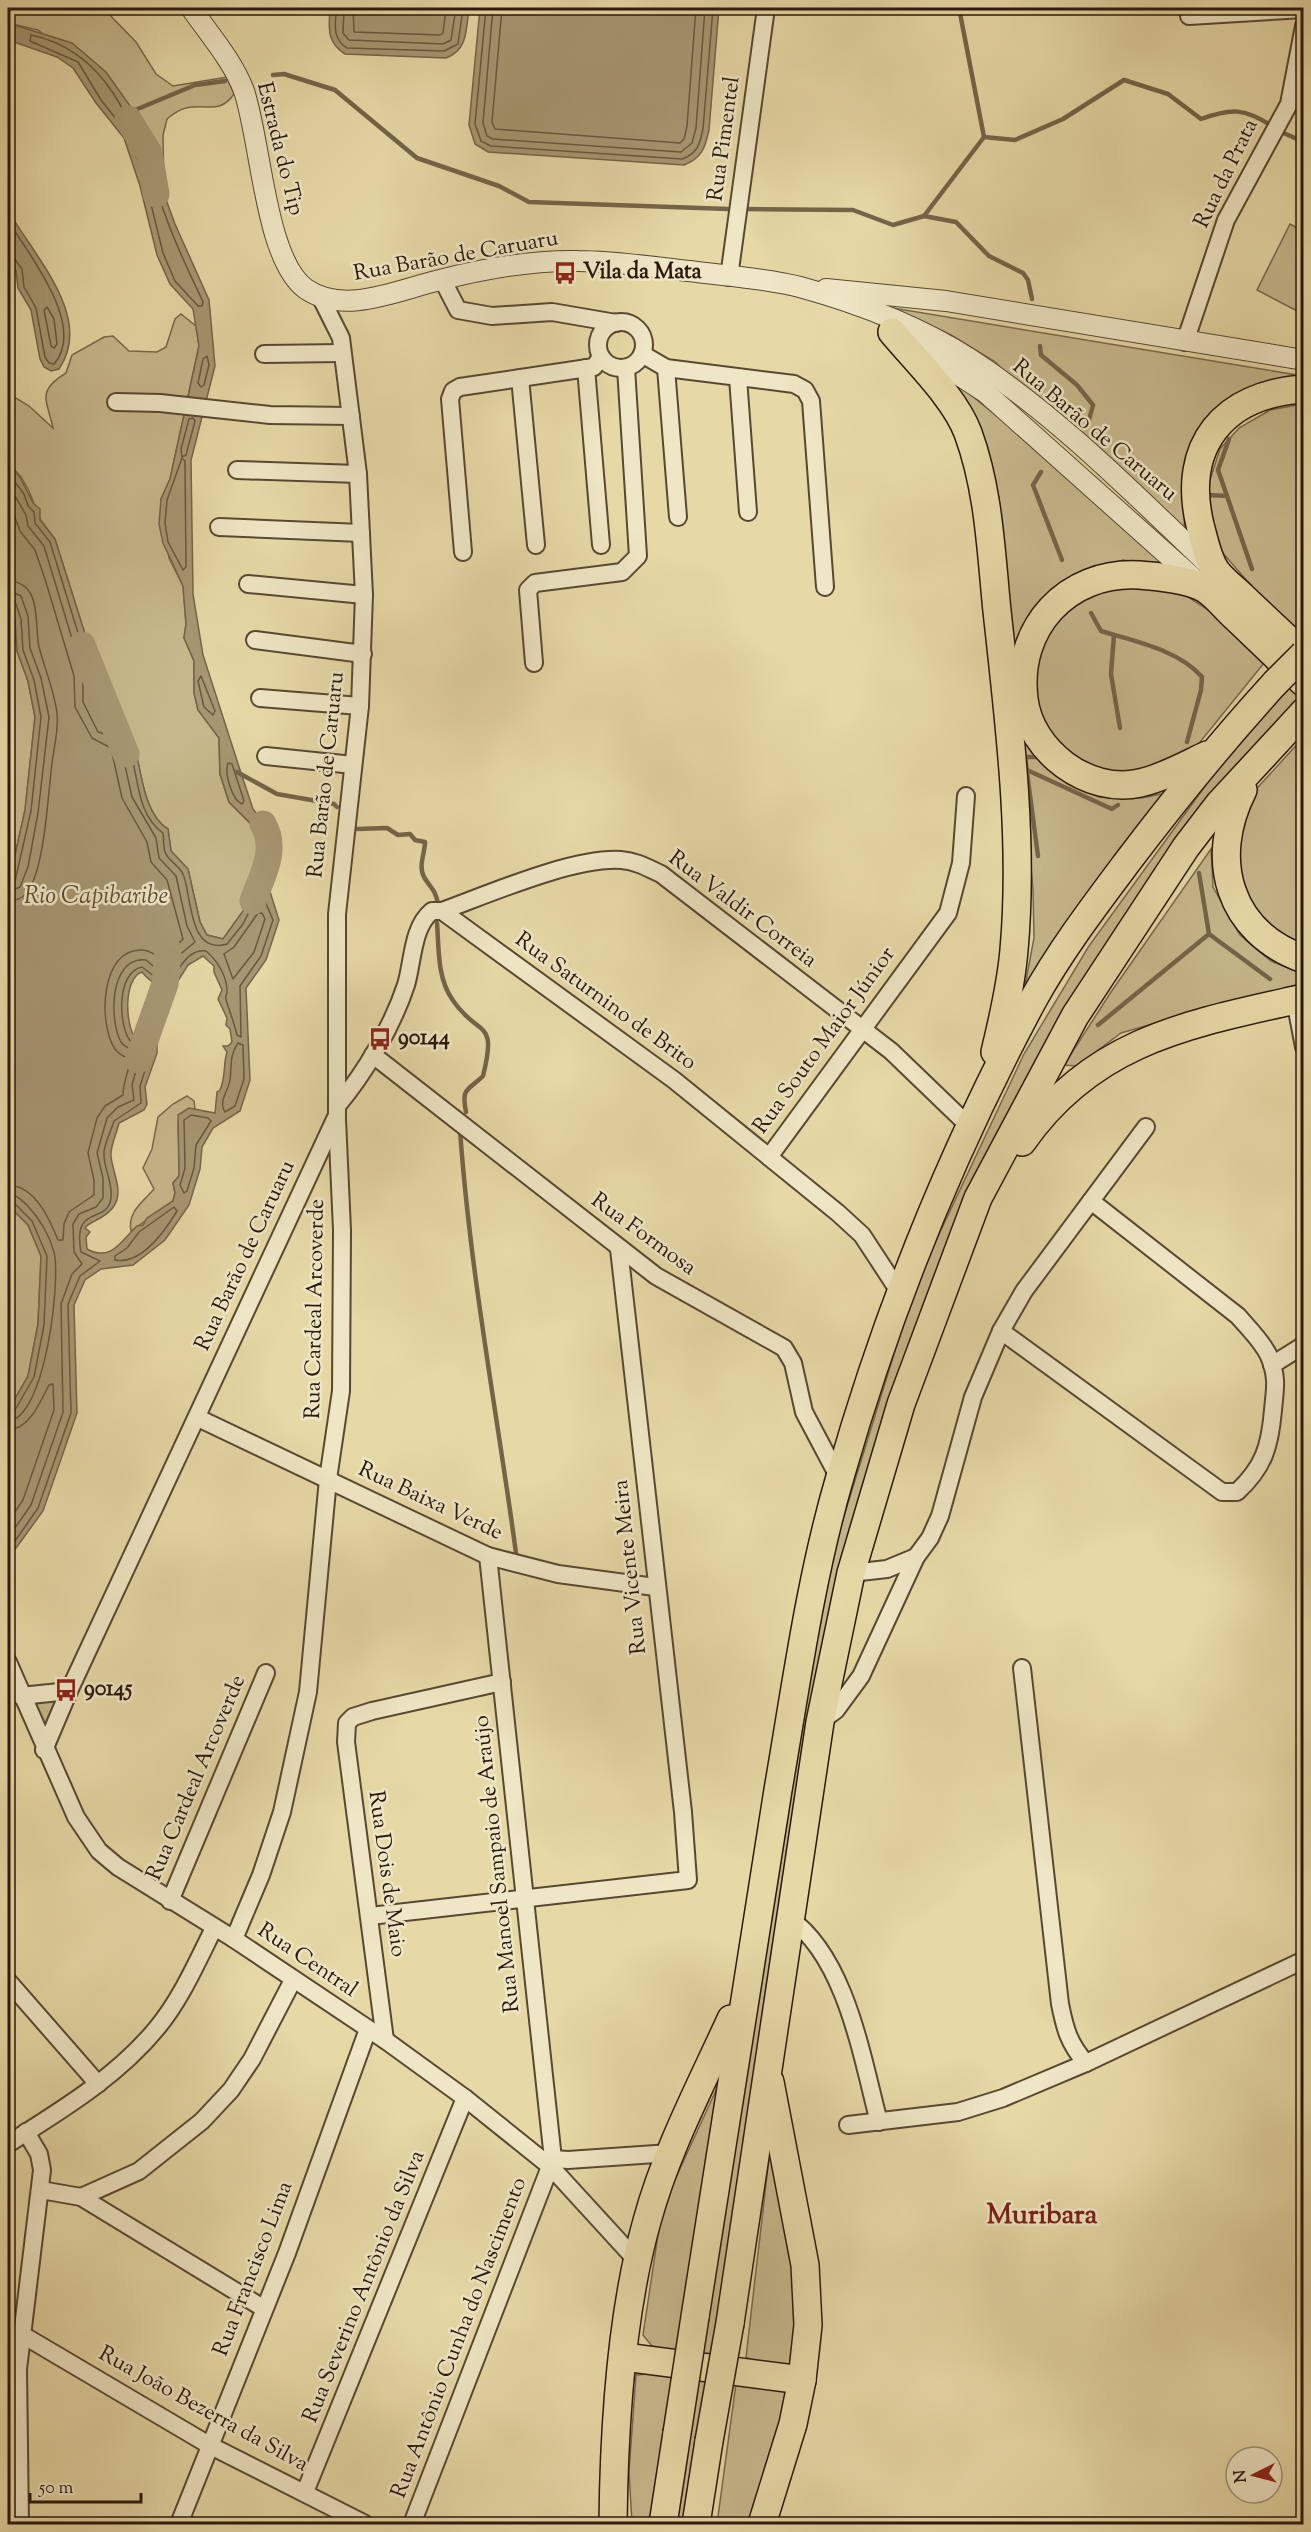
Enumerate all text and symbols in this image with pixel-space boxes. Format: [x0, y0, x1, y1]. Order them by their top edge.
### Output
street label: Rua Pimentel [700, 74, 750, 204]
street label: Estrada do Tip [247, 79, 311, 219]
street label: Rua da Prata [1187, 114, 1267, 234]
street label: Rua Barão de Caruaru [351, 223, 561, 291]
place label: Vila da Mata [583, 257, 703, 289]
bus stop icon: Vila da Mata [552, 260, 578, 286]
street label: Rua Barão de Caruaru [1004, 352, 1184, 510]
street label: Rua Barão de Caruaru [300, 670, 354, 880]
street label: Rua Valdir Correia [661, 843, 823, 977]
water label: Rio Capibaribe [24, 880, 168, 914]
street label: Rua Saturnino de Brito [507, 925, 703, 1079]
street label: Rua Souto Maior Júnior [746, 941, 904, 1141]
place label: 90144 [398, 1023, 450, 1055]
bus stop icon: 90144 [367, 1026, 393, 1052]
street label: Rua Barão de Caruaru [188, 1155, 304, 1357]
street label: Rua Formosa [584, 1186, 702, 1284]
street label: Rua Cardeal Arcoverde [298, 1199, 334, 1419]
street label: Rua Baixa Verde [352, 1454, 508, 1550]
street label: Rua Vicente Meira [606, 1478, 656, 1656]
street label: Rua Cardeal Arcoverde [139, 1670, 255, 1886]
place label: 90145 [84, 1674, 133, 1706]
bus stop icon: 90145 [53, 1677, 79, 1703]
street label: Rua Manoel Sampaio de Araújo [466, 1714, 530, 2014]
street label: Rua Dois de Maio [359, 1789, 413, 1959]
street label: Rua Central [250, 1916, 364, 2006]
street label: Rua Severino Antônio da Silva [296, 2146, 434, 2428]
street label: Rua Antônio Cunha do Nascimento [384, 2173, 536, 2503]
street label: Rua Francisco Lima [206, 2177, 302, 2361]
district label: Muribara [987, 2196, 1098, 2236]
street label: Rua João Bezerra da Silva [92, 2339, 314, 2481]
north arrow [1224, 2445, 1284, 2505]
scale bar [30, 2466, 141, 2504]
text: N [1229, 2469, 1254, 2484]
text: 50 m [38, 2476, 74, 2502]

